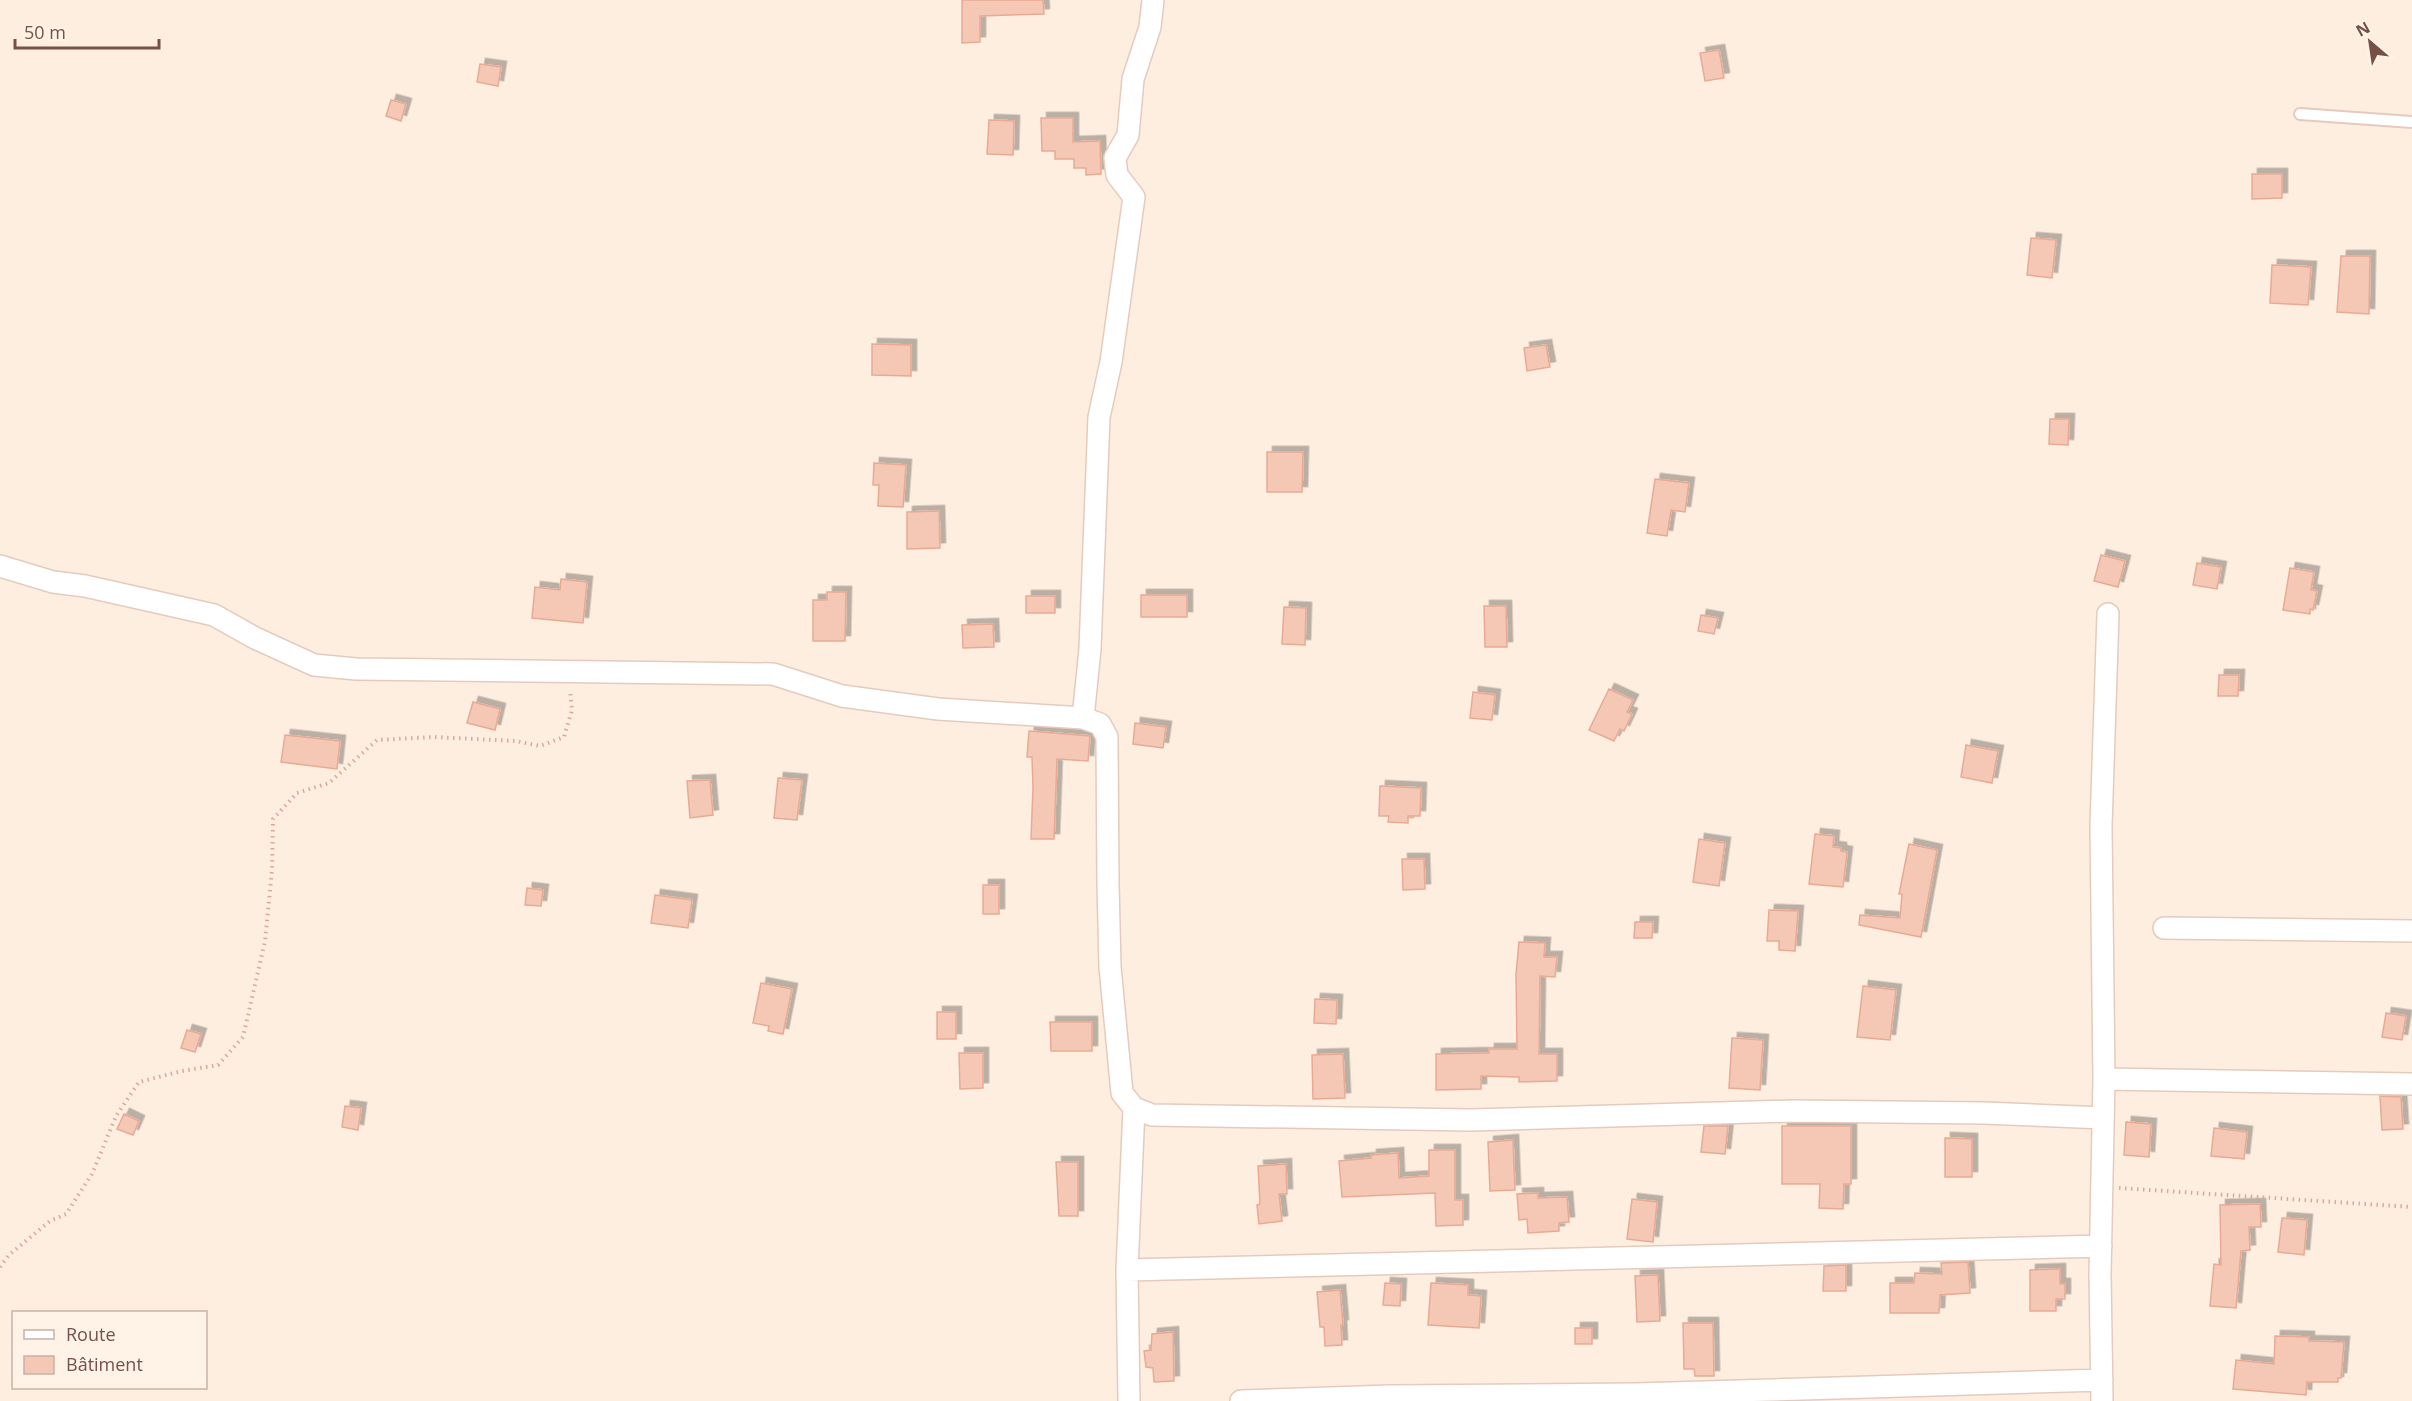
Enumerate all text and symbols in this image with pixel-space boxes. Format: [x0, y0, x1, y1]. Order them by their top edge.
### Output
scale bar [15, 12, 159, 50]
north arrow [2340, 12, 2400, 72]
text: N [2352, 16, 2374, 42]
text: 50 m [24, 20, 66, 44]
legend [12, 1311, 207, 1389]
text: Route [66, 1322, 116, 1346]
text: Bâtiment [66, 1352, 143, 1376]

